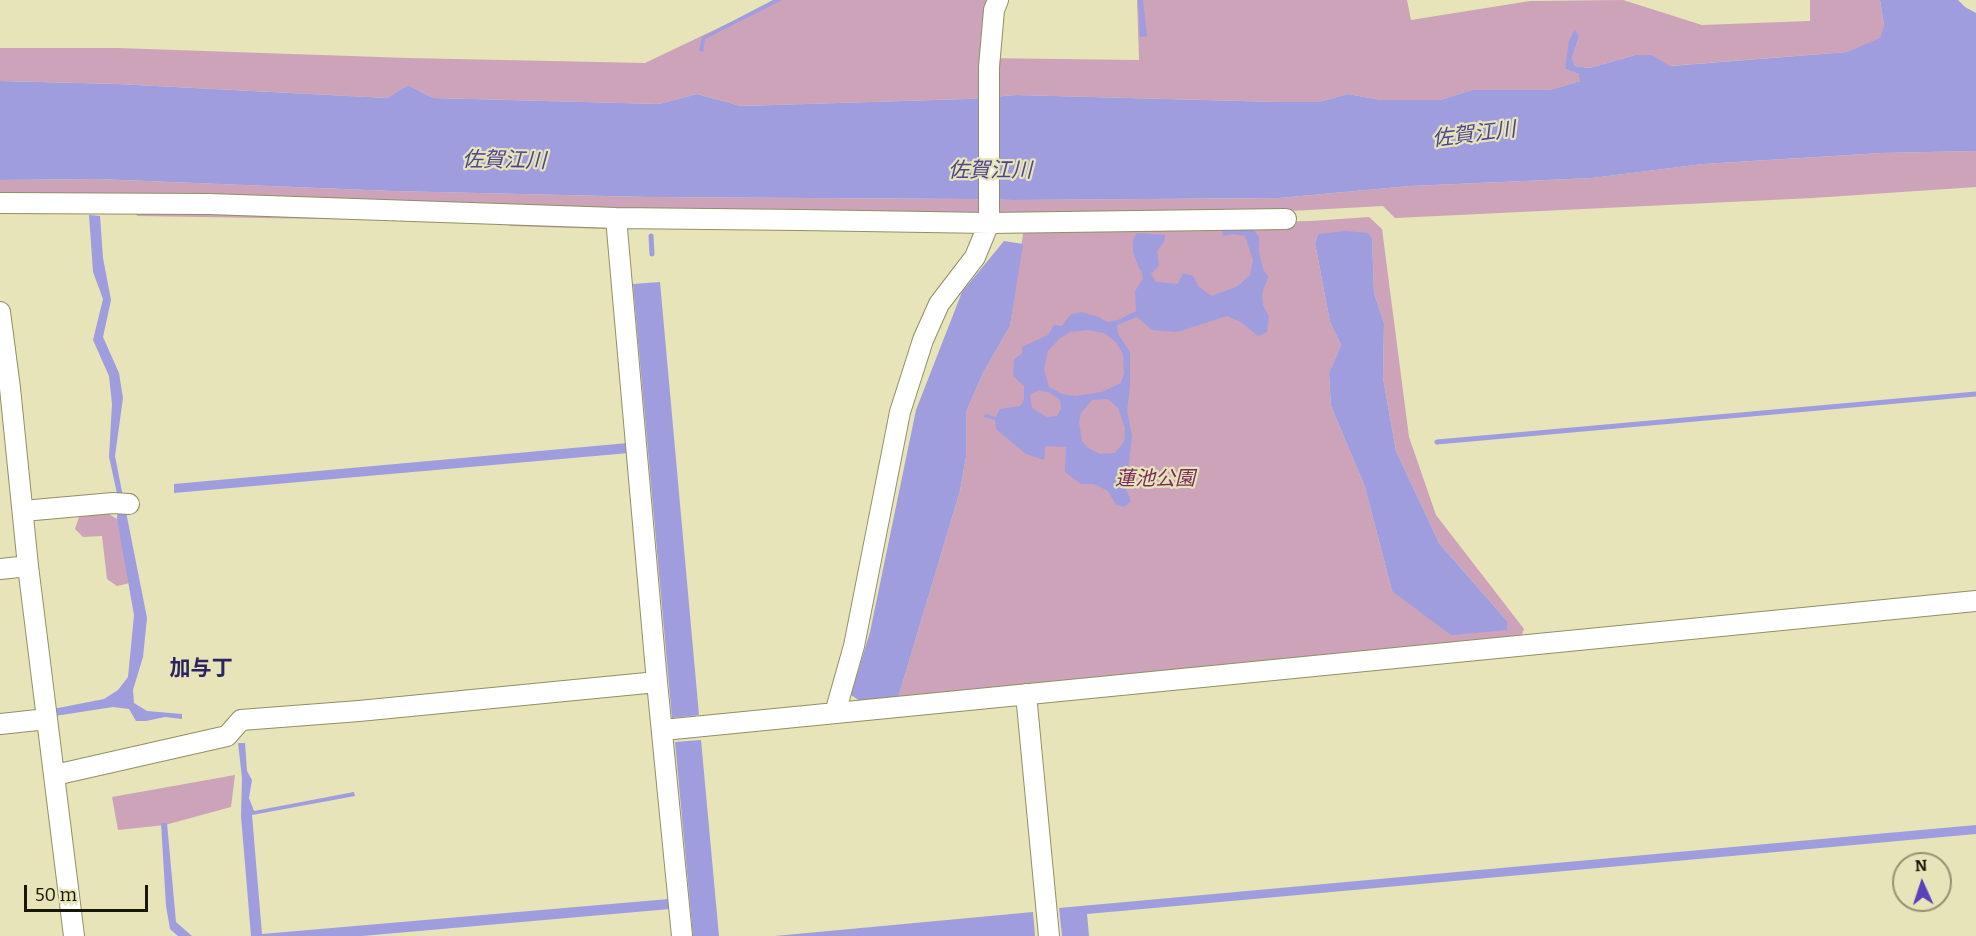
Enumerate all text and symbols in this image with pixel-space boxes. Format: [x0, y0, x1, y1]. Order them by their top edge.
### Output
water label: 佐賀江川 [1431, 117, 1517, 153]
water label: 佐賀江川 [462, 148, 546, 174]
water label: 佐賀江川 [948, 158, 1032, 184]
park label: 蓮池公園 [1115, 467, 1195, 491]
district label: 加与丁 [170, 656, 232, 682]
north arrow [1892, 852, 1952, 912]
text: N [1914, 856, 1928, 875]
scale bar [27, 873, 152, 911]
text: 50 m [35, 884, 77, 906]

